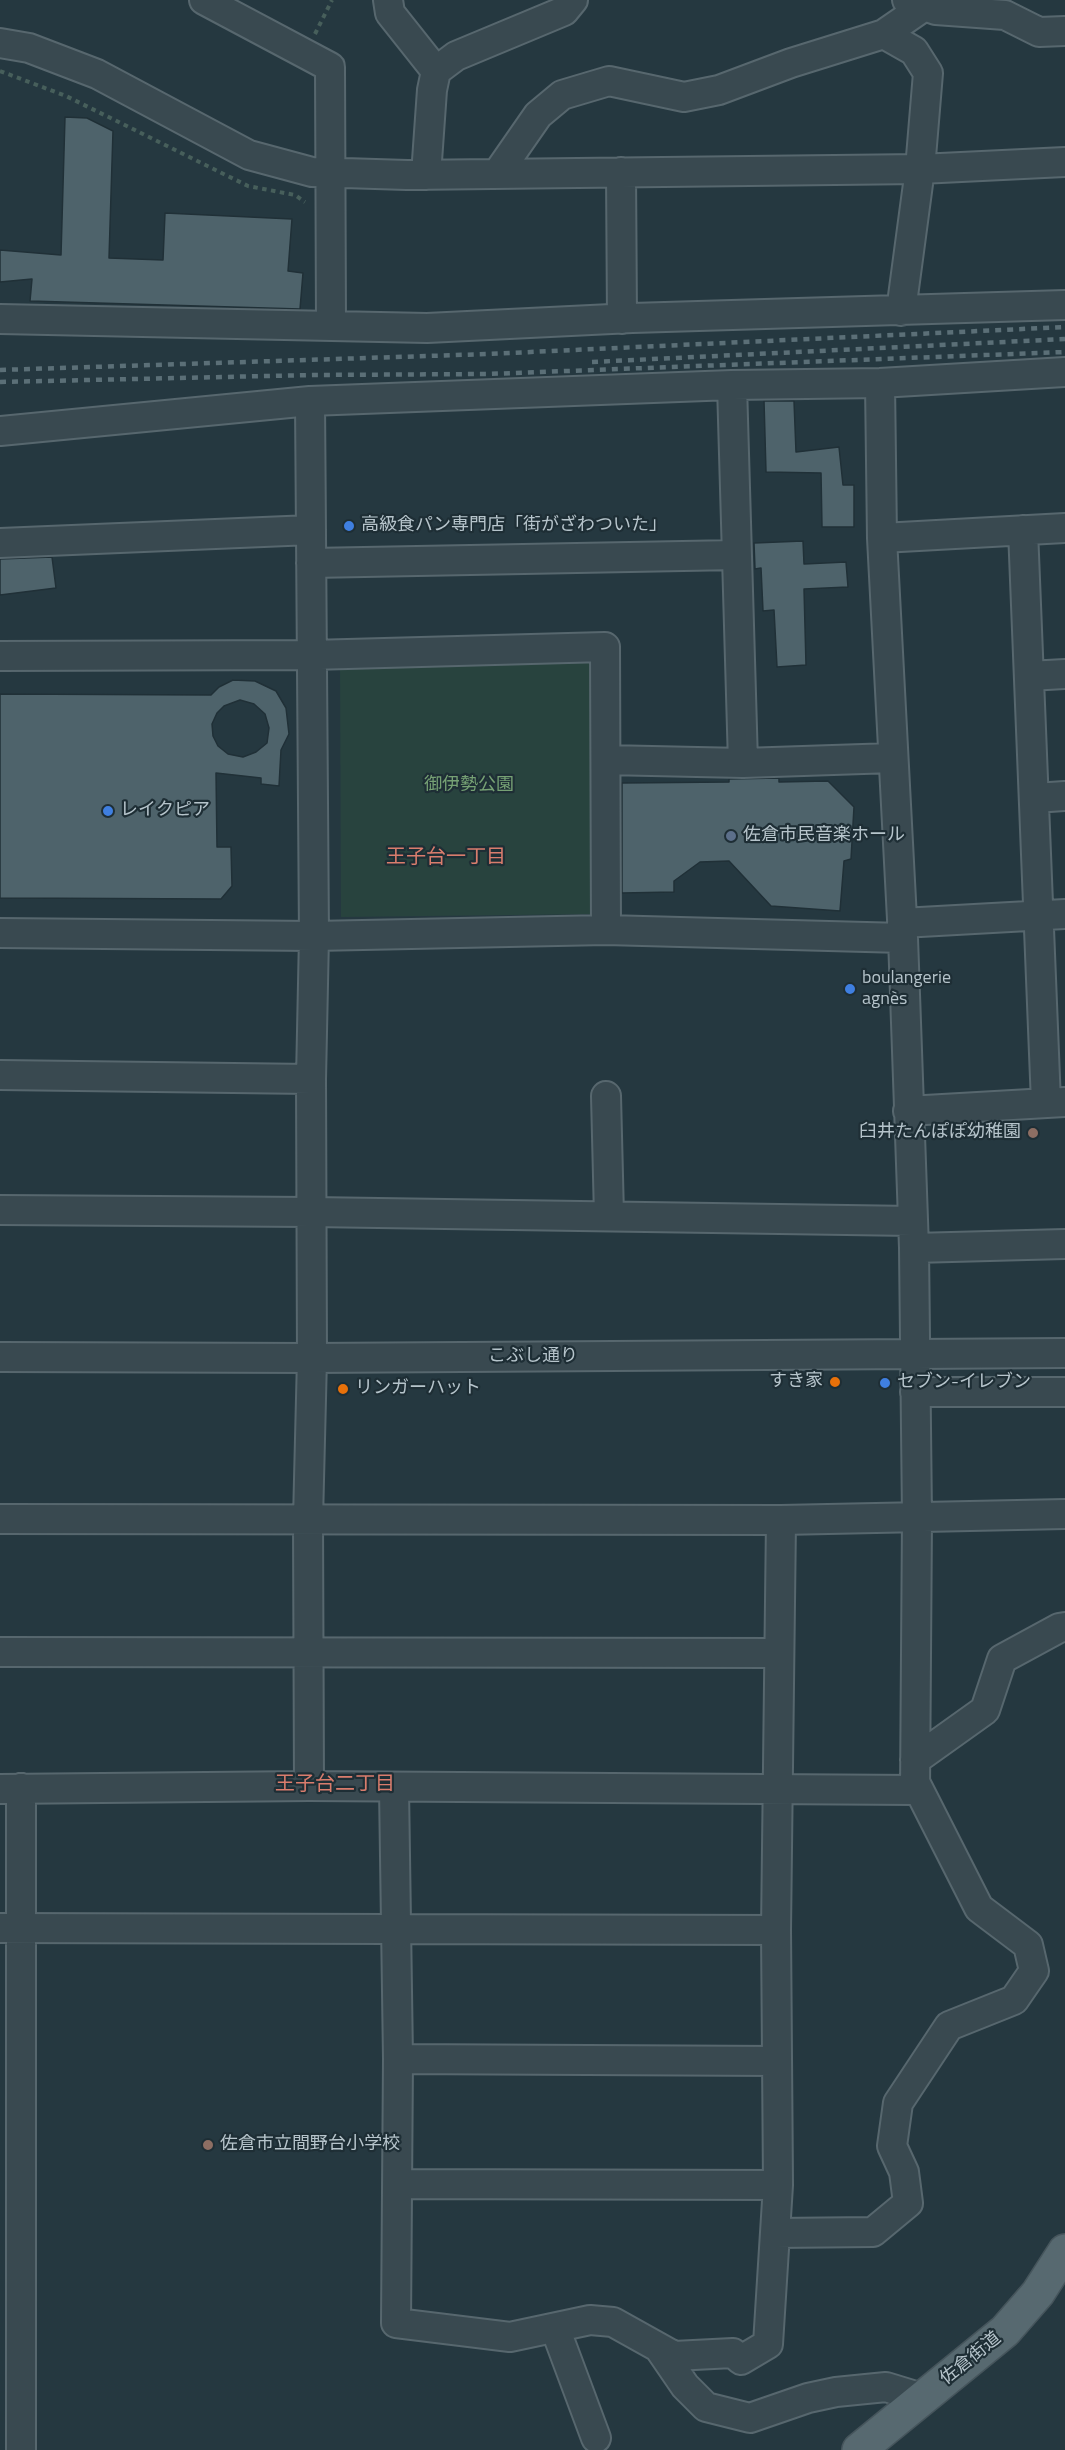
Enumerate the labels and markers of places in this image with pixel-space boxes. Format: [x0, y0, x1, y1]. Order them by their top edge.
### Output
place label: 高級食パン専門店「街がざわついた」 [361, 515, 667, 537]
marker: 高級食パン専門店「街がざわついた」 [342, 519, 356, 533]
place label: レイクピア [120, 800, 210, 822]
marker: レイクピア [101, 804, 115, 818]
place label: 佐倉市民音楽ホール [743, 825, 905, 847]
marker: 佐倉市民音楽ホール [724, 829, 738, 843]
place label: boulangerie agnès [862, 968, 951, 1010]
marker: boulangerie agnès [843, 982, 857, 996]
place label: 臼井たんぽぽ幼稚園 [859, 1122, 1021, 1144]
marker: 臼井たんぽぽ幼稚園 [1026, 1126, 1040, 1140]
place label: すき家 [769, 1371, 823, 1393]
place label: セブン-イレブン [897, 1372, 1031, 1394]
marker: すき家 [828, 1375, 842, 1389]
marker: セブン-イレブン [878, 1376, 892, 1390]
place label: リンガーハット [355, 1378, 481, 1400]
marker: リンガーハット [336, 1382, 350, 1396]
place label: 佐倉市立間野台小学校 [220, 2134, 400, 2156]
marker: 佐倉市立間野台小学校 [201, 2138, 215, 2152]

